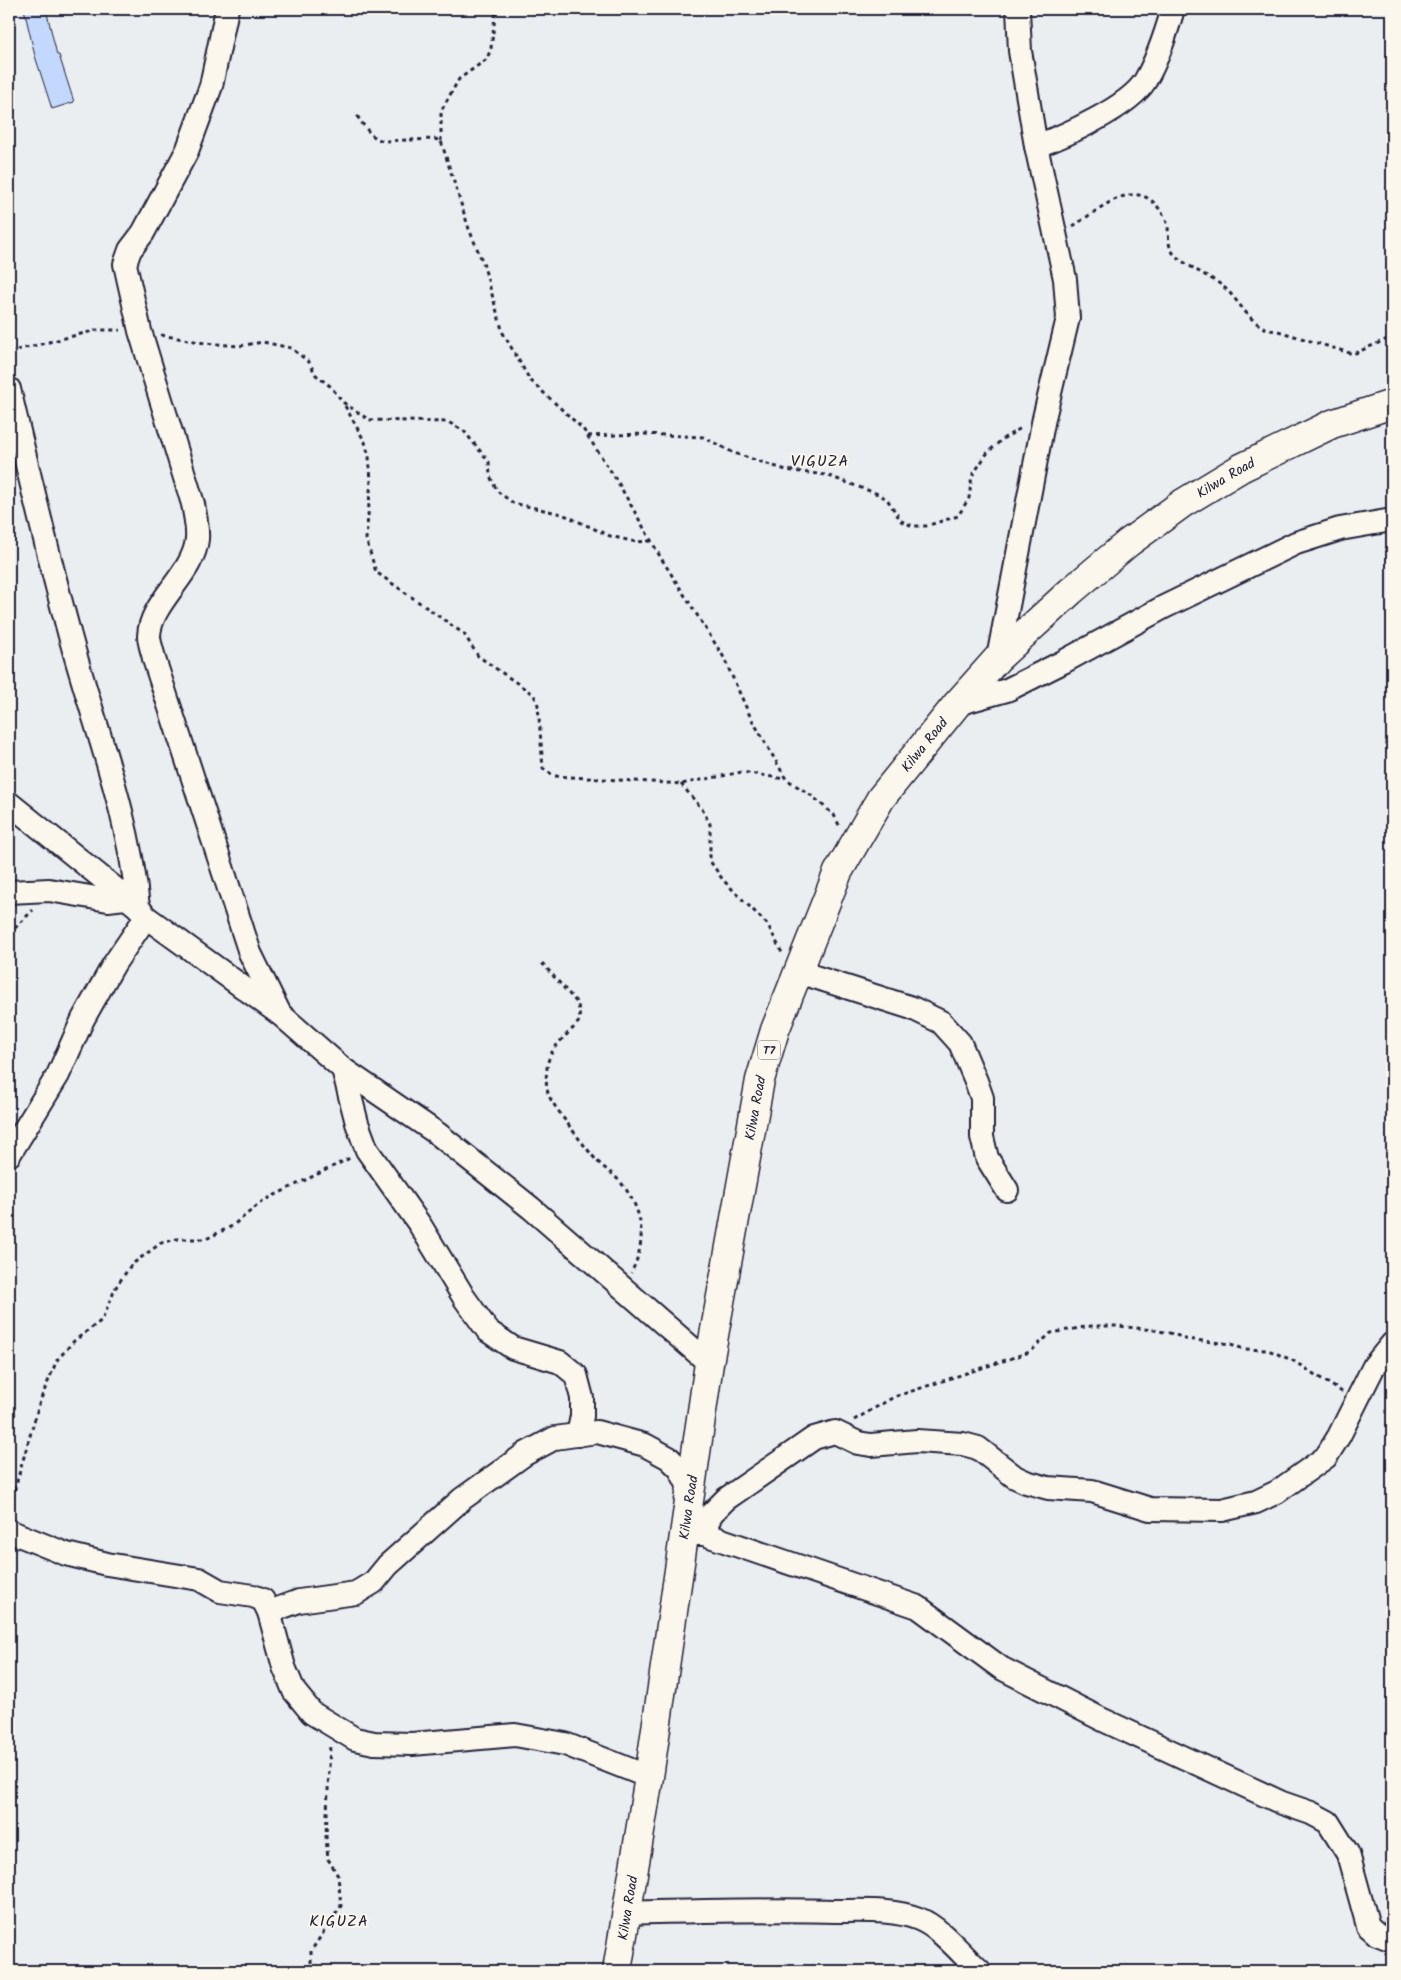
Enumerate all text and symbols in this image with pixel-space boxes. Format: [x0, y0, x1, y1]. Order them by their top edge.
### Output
district label: VIGUZA [791, 449, 849, 474]
street label: Kilwa Road [1192, 452, 1260, 504]
street label: Kilwa Road [896, 712, 954, 777]
road number: T7 [758, 1040, 780, 1060]
street label: Kilwa Road [739, 1072, 773, 1142]
street label: Kilwa Road [674, 1473, 705, 1541]
street label: Kilwa Road [612, 1873, 645, 1942]
district label: KIGUZA [309, 1909, 369, 1934]

